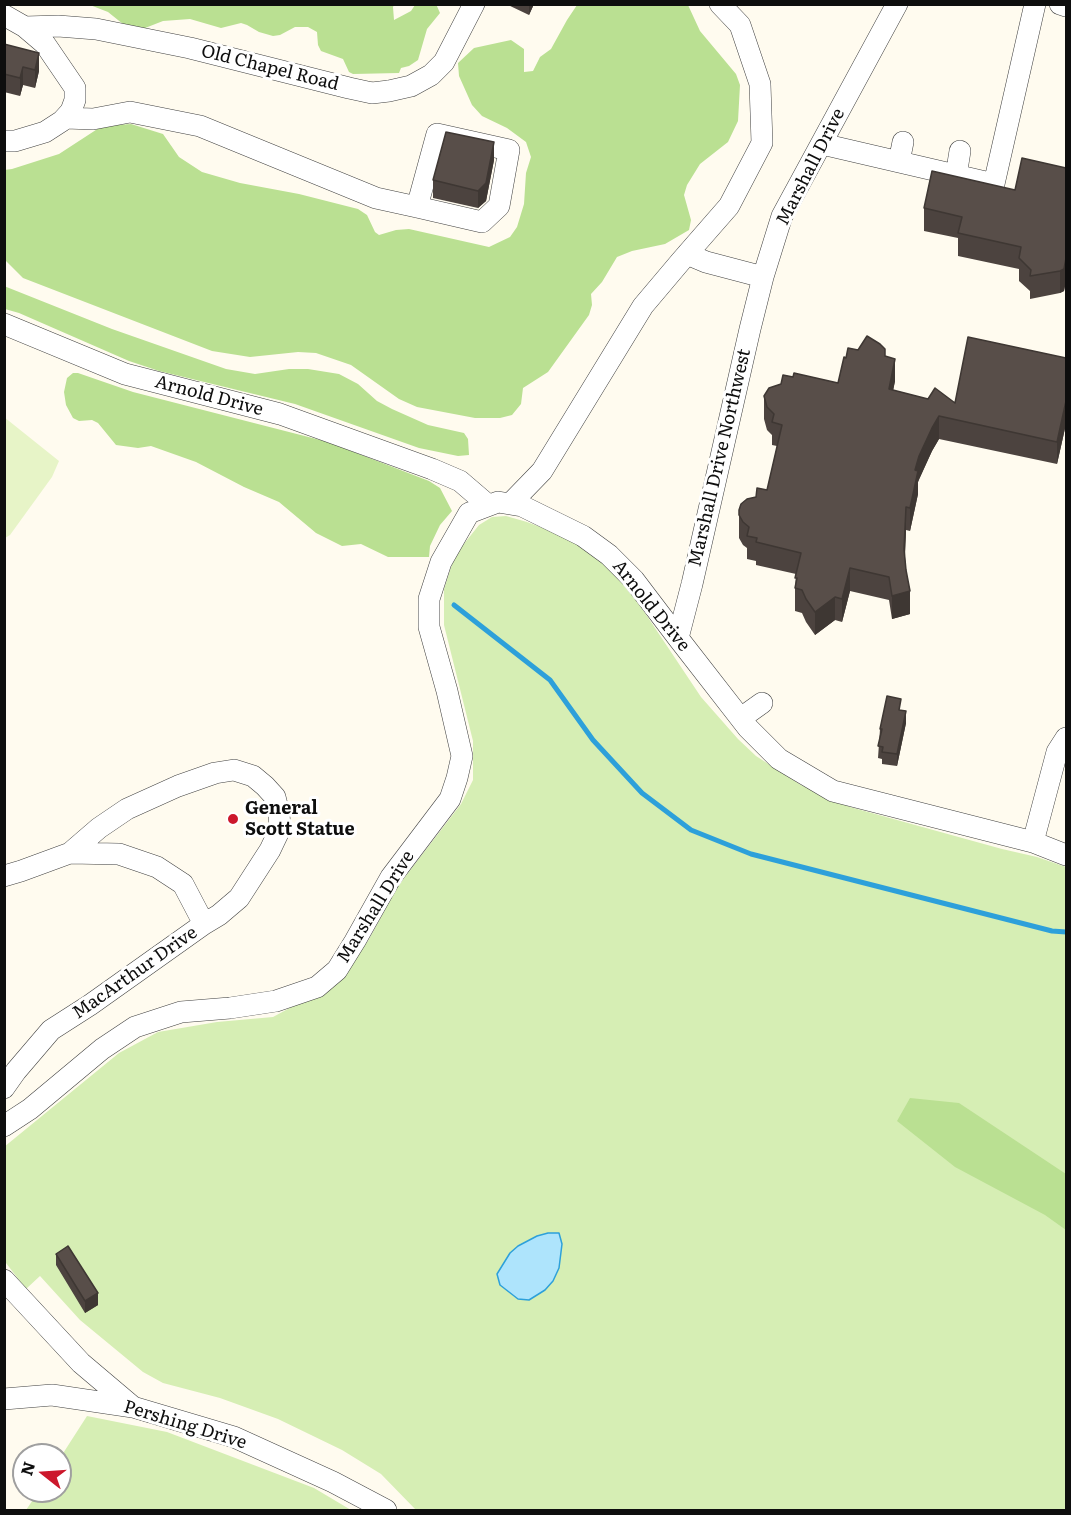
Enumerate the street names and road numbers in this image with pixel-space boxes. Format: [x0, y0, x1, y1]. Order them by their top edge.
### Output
street label: Old Chapel Road [199, 40, 341, 96]
street label: Marshall Drive [772, 105, 850, 229]
street label: Marshall Drive Northwest [684, 347, 756, 569]
street label: Arnold Drive [152, 371, 266, 421]
street label: Arnold Drive [608, 556, 694, 656]
street label: Marshall Drive [333, 847, 419, 967]
street label: MacArthur Drive [69, 922, 201, 1024]
street label: Pershing Drive [121, 1396, 249, 1454]

